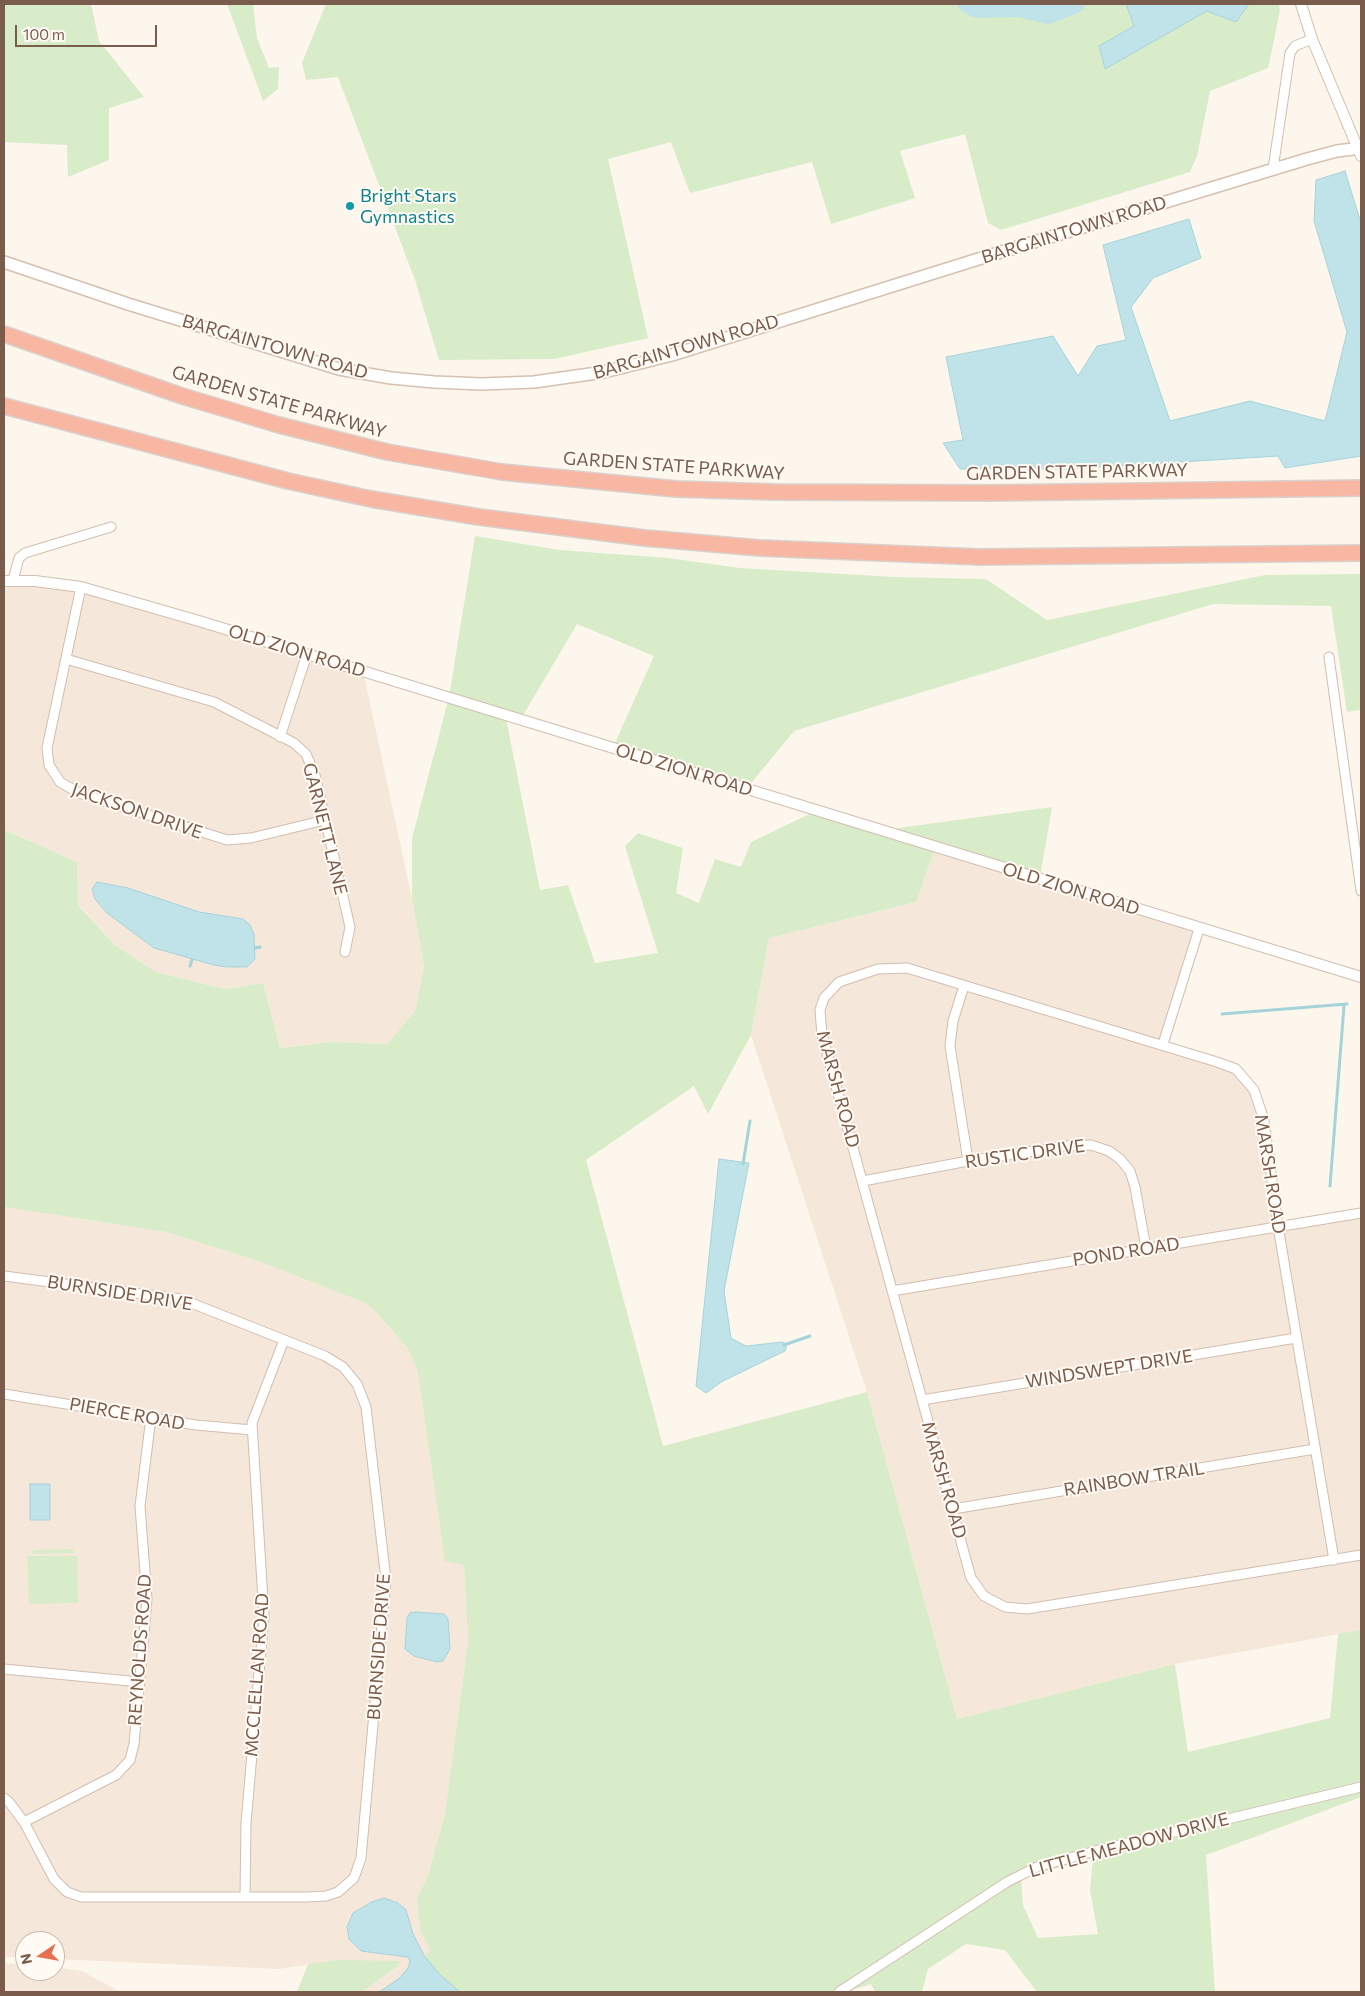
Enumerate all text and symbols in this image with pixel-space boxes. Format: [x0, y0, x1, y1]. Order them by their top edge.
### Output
scale bar [18, 15, 160, 47]
text: 100 m [23, 25, 65, 43]
place label: Bright Stars Gymnastics [360, 185, 457, 228]
street label: BARGAINTOWN ROAD [979, 192, 1169, 268]
marker: Bright Stars Gymnastics [344, 200, 356, 212]
street label: BARGAINTOWN ROAD [180, 310, 370, 384]
street label: BARGAINTOWN ROAD [591, 310, 781, 384]
street label: GARDEN STATE PARKWAY [169, 361, 389, 443]
street label: GARDEN STATE PARKWAY [563, 447, 785, 485]
street label: GARDEN STATE PARKWAY [966, 459, 1188, 485]
street label: OLD ZION ROAD [226, 620, 368, 682]
street label: OLD ZION ROAD [613, 739, 755, 801]
street label: GARNETT LANE [298, 761, 352, 897]
street label: JACKSON DRIVE [69, 778, 205, 844]
street label: OLD ZION ROAD [1000, 858, 1142, 920]
street label: MARSH ROAD [812, 1028, 864, 1150]
street label: MARSH ROAD [1250, 1113, 1290, 1235]
street label: RUSTIC DRIVE [964, 1135, 1086, 1173]
street label: POND ROAD [1071, 1233, 1181, 1271]
street label: BURNSIDE DRIVE [46, 1271, 194, 1315]
street label: WINDSWEPT DRIVE [1024, 1345, 1194, 1393]
street label: PIERCE ROAD [68, 1393, 186, 1435]
street label: MARSH ROAD [917, 1419, 971, 1541]
street label: RAINBOW TRAIL [1062, 1457, 1206, 1501]
street label: REYNOLDS ROAD [124, 1573, 156, 1727]
street label: BURNSIDE DRIVE [363, 1573, 395, 1721]
street label: MCCLELLAN ROAD [240, 1592, 274, 1758]
street label: LITTLE MEADOW DRIVE [1027, 1808, 1231, 1882]
north arrow [15, 1931, 65, 1981]
text: N [16, 1952, 35, 1966]

